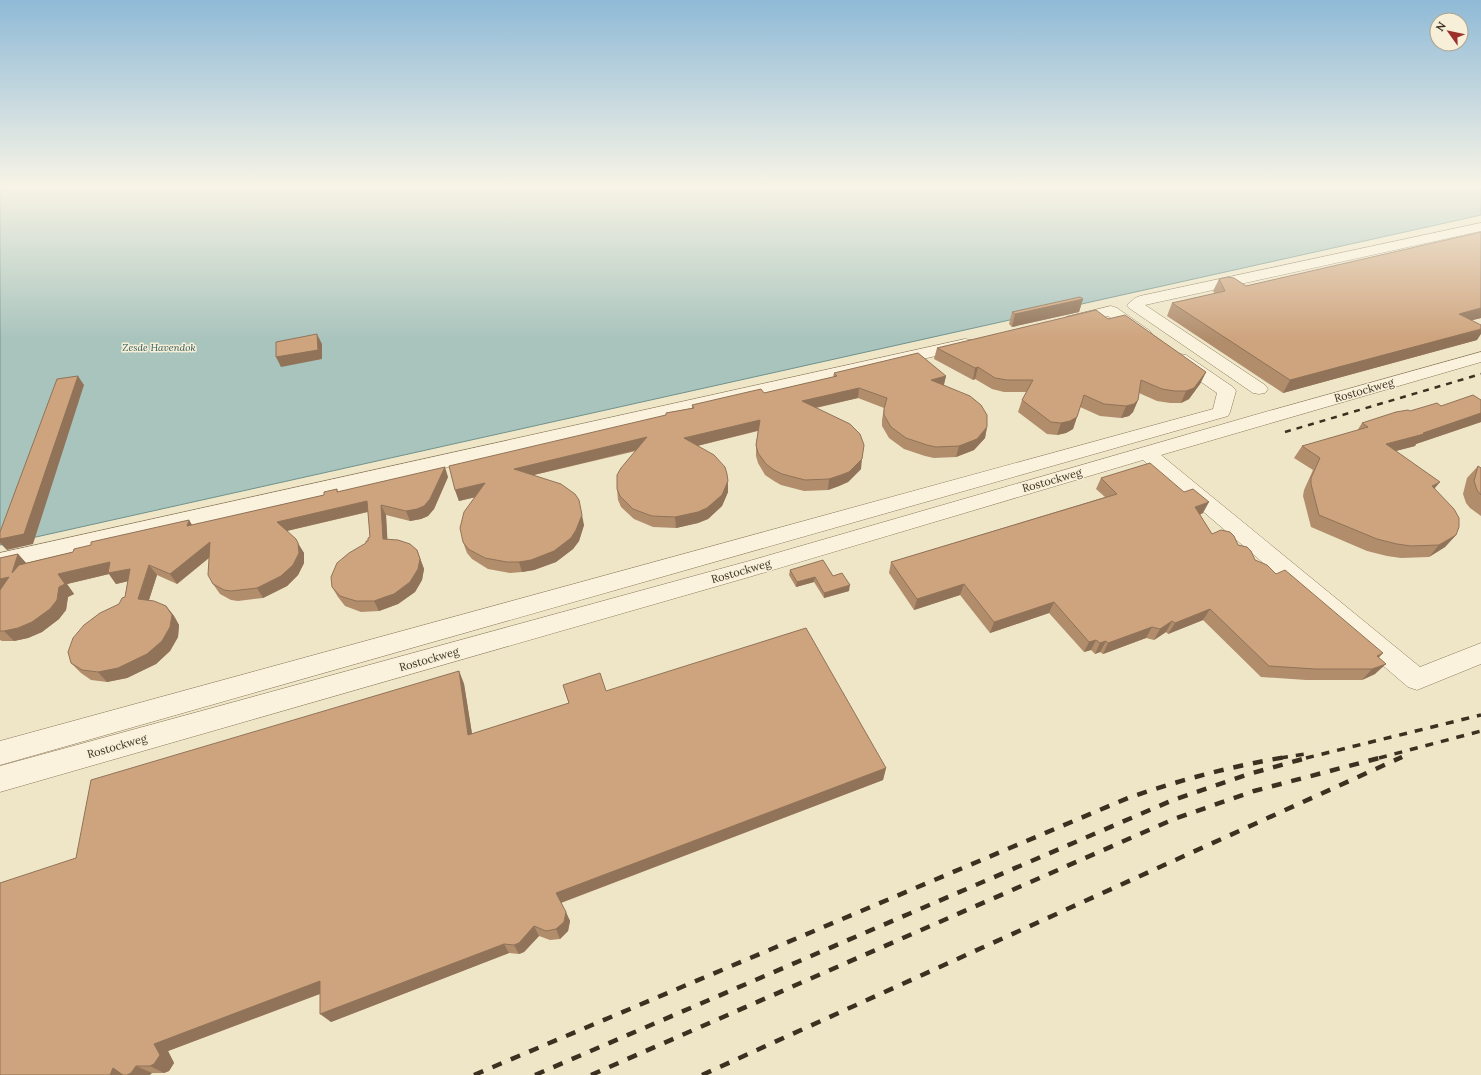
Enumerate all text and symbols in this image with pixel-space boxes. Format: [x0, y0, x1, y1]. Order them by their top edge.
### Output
north arrow [1429, 12, 1469, 52]
text: N [1432, 19, 1449, 34]
water label: Zesde Havendok [122, 341, 196, 354]
street label: Rostockweg [1332, 375, 1396, 405]
street label: Rostockweg [1020, 465, 1084, 495]
street label: Rostockweg [709, 556, 773, 586]
street label: Rostockweg [397, 644, 461, 674]
street label: Rostockweg [85, 731, 149, 761]

